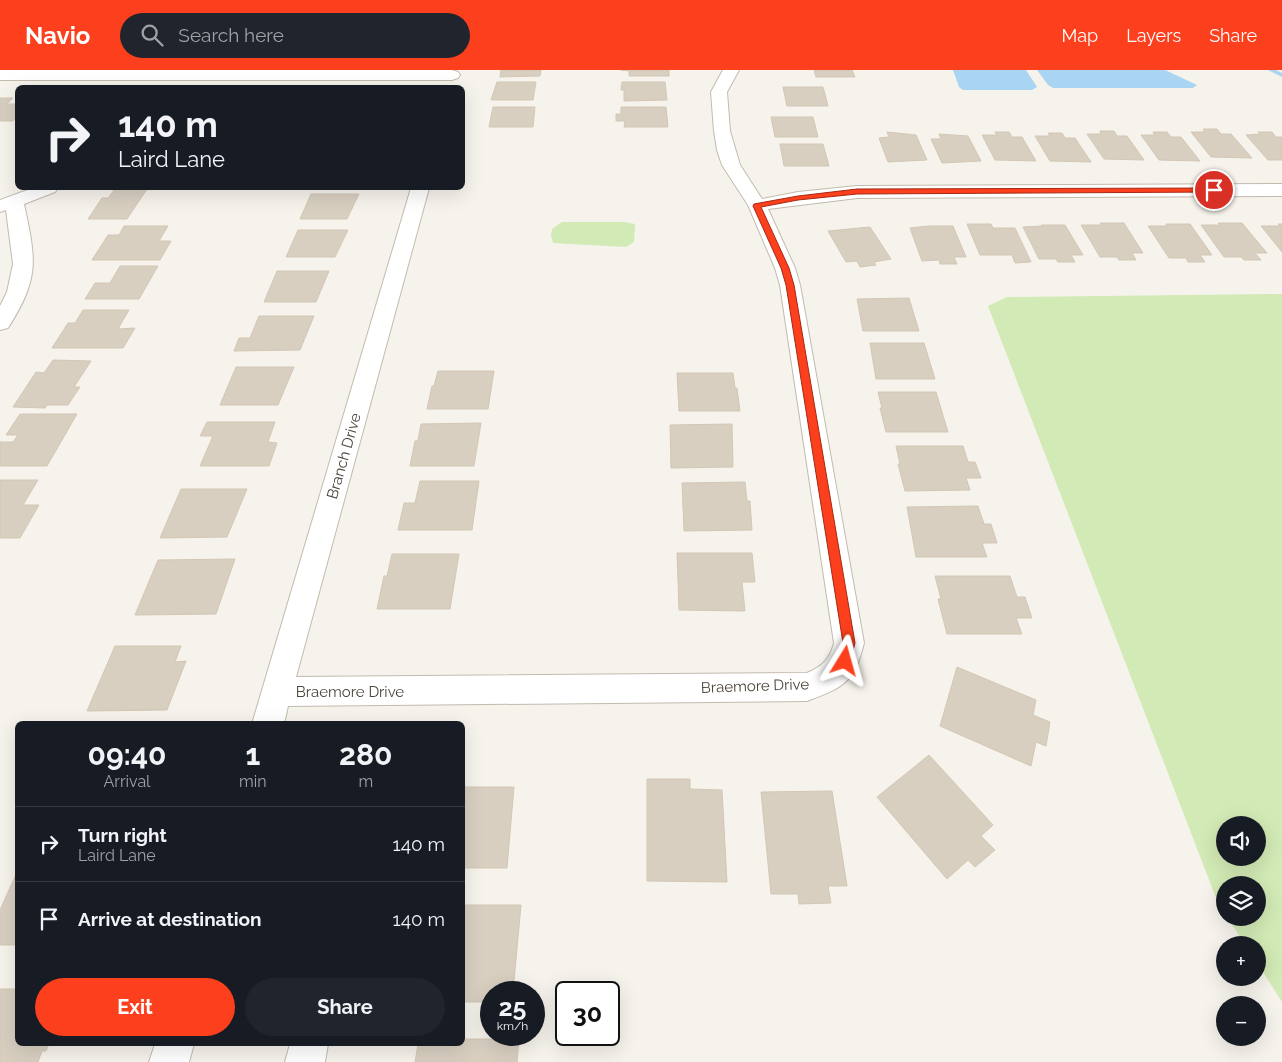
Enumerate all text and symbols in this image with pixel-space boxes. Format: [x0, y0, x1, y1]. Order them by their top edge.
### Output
search box [120, 13, 470, 58]
text: Navio [25, 21, 90, 50]
icon: search [138, 21, 166, 49]
text: Search here [178, 24, 284, 46]
text: Map [1062, 25, 1098, 46]
text: Layers [1126, 25, 1181, 46]
text: Share [1209, 25, 1257, 46]
text: 140 m [118, 104, 218, 145]
icon: right [35, 105, 100, 170]
text: Laird Lane [118, 146, 225, 172]
pin [1193, 169, 1235, 211]
icon: arrive [1200, 176, 1228, 204]
street label: Branch Drive [323, 411, 365, 501]
position arrow [818, 634, 870, 686]
street label: Braemore Drive [701, 675, 810, 697]
street label: Braemore Drive [296, 683, 404, 701]
text: 09:40 [87, 737, 167, 772]
text: 1 [245, 737, 260, 772]
text: 280 [339, 737, 393, 772]
text: Arrival [104, 772, 150, 791]
text: min [239, 772, 267, 791]
text: m [358, 772, 373, 791]
map controls [1216, 816, 1266, 1046]
button: sound [1216, 816, 1266, 866]
text: Turn right [78, 824, 167, 846]
icon: right [35, 830, 63, 858]
text: 140 m [393, 833, 445, 855]
text: Laird Lane [78, 846, 156, 865]
button: layers [1216, 876, 1266, 926]
icon: arrive [35, 905, 63, 933]
text: Arrive at destination [78, 908, 262, 930]
text: 140 m [393, 908, 445, 930]
button: + [1216, 936, 1266, 986]
button: Exit [35, 978, 235, 1036]
button: Share [245, 978, 445, 1036]
speed limit sign: 30 [555, 981, 620, 1046]
text: 25 [499, 992, 526, 1022]
button: − [1216, 996, 1266, 1046]
text: km/h [497, 1019, 528, 1033]

